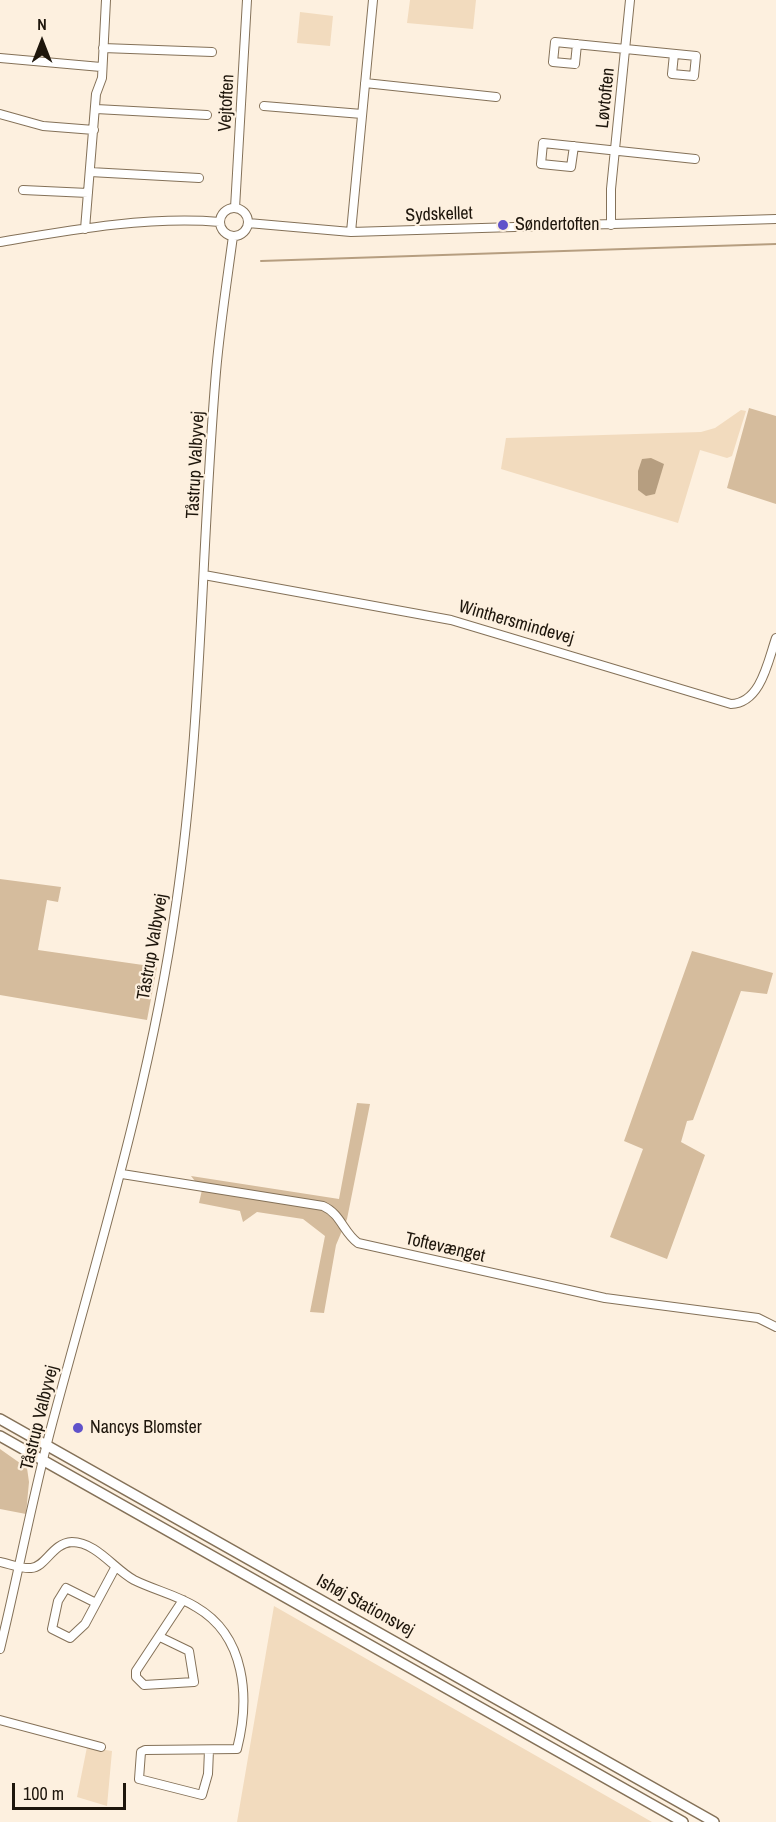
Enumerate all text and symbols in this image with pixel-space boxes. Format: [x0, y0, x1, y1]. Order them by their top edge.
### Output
north arrow [12, 12, 72, 72]
text: N [37, 13, 47, 35]
street label: Løvtoften [592, 67, 620, 129]
street label: Vejtoften [215, 74, 239, 132]
street label: Sydskellet [405, 203, 473, 227]
place label: Søndertoften [515, 214, 600, 236]
marker: Søndertoften [496, 218, 510, 232]
street label: Tåstrup Valbyvej [182, 411, 210, 519]
street label: Winthersmindevej [456, 596, 576, 650]
street label: Tåstrup Valbyvej [133, 892, 173, 1002]
street label: Toftevænget [403, 1228, 487, 1268]
street label: Tåstrup Valbyvej [17, 1363, 63, 1473]
place label: Nancys Blomster [90, 1417, 202, 1439]
marker: Nancys Blomster [71, 1421, 85, 1435]
street label: Ishøj Stationsvej [312, 1570, 418, 1642]
scale bar [15, 1771, 129, 1809]
text: 100 m [23, 1781, 64, 1806]

